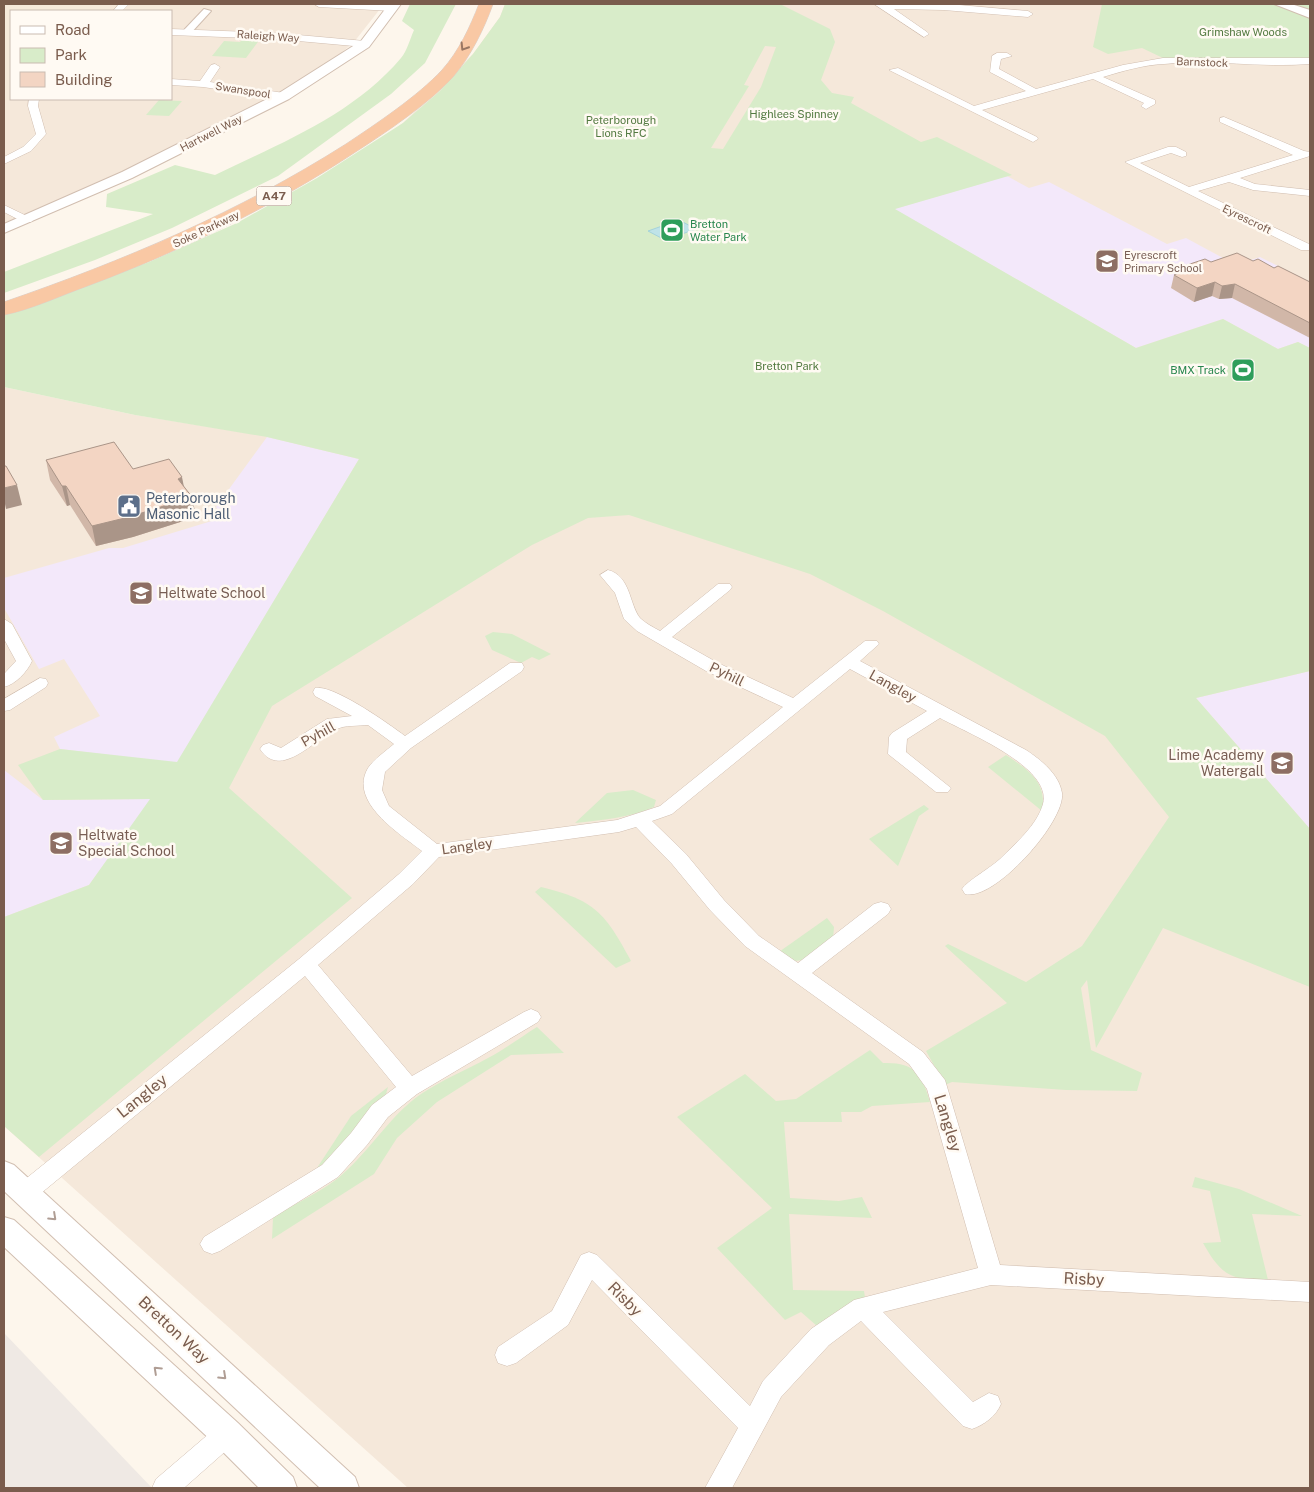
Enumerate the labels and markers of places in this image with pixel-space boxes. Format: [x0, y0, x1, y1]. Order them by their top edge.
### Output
sports icon: Bretton Water Park [659, 217, 685, 243]
place label: Bretton Water Park [690, 218, 747, 243]
school or university icon: Eyrescroft Primary School [1094, 248, 1120, 274]
place label: Eyrescroft Primary School [1124, 249, 1202, 274]
sports icon: BMX Track [1230, 357, 1256, 383]
place label: BMX Track [1170, 364, 1226, 376]
place label: Peterborough Masonic Hall [146, 490, 235, 522]
public building icon: Peterborough Masonic Hall [116, 493, 142, 519]
school or university icon: Heltwate School [128, 580, 154, 606]
place label: Heltwate School [158, 585, 265, 601]
place label: Lime Academy Watergall [1168, 747, 1265, 779]
school or university icon: Lime Academy Watergall [1269, 750, 1295, 776]
place label: Heltwate Special School [78, 827, 175, 859]
school or university icon: Heltwate Special School [48, 830, 74, 856]

